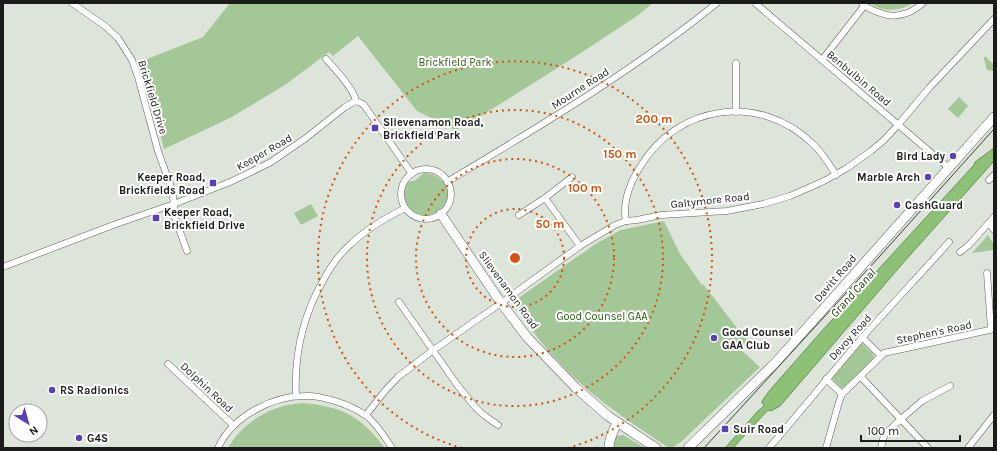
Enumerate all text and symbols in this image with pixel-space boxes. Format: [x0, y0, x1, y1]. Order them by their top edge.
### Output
street label: Benbulbin Road [824, 48, 893, 109]
park label: Brickfield Park [418, 56, 492, 69]
street label: Brickfield Drive [135, 59, 170, 136]
street label: Mourne Road [549, 65, 612, 112]
text: 200 m [636, 112, 672, 126]
place label: Slievenamon Road, Brickfield Park [383, 116, 483, 142]
marker: Slievenamon Road, Brickfield Park [370, 123, 380, 133]
street label: Keeper Road [234, 131, 294, 174]
text: 150 m [603, 147, 637, 161]
place label: Bird Lady [896, 150, 945, 163]
marker: Bird Lady [948, 151, 958, 161]
place label: Keeper Road, Brickfields Road [119, 171, 205, 197]
place label: Marble Arch [857, 171, 920, 184]
marker: Marble Arch [923, 172, 933, 182]
marker: Keeper Road, Brickfields Road [208, 178, 218, 188]
text: 100 m [568, 181, 602, 195]
street label: Galtymore Road [670, 190, 750, 211]
place label: CashGuard [905, 199, 963, 212]
marker: CashGuard [892, 200, 902, 210]
place label: Keeper Road, Brickfield Drive [164, 206, 245, 232]
marker: Keeper Road, Brickfield Drive [151, 213, 161, 223]
text: 50 m [536, 217, 565, 231]
street label: Slievenamon Road [476, 249, 541, 332]
centre of rings [508, 251, 522, 265]
street label: Davitt Road [811, 252, 859, 305]
water label: Grand Canal [827, 266, 879, 320]
park label: Good Counsel GAA [556, 310, 648, 323]
street label: Devoy Road [826, 312, 874, 363]
street label: Stephen's Road [895, 318, 973, 347]
place label: Good Counsel GAA Club [722, 326, 793, 352]
marker: Good Counsel GAA Club [709, 333, 719, 343]
street label: Dolphin Road [178, 360, 236, 415]
place label: RS Radionics [60, 384, 129, 397]
marker: RS Radionics [47, 385, 57, 395]
north arrow [8, 403, 48, 443]
scale bar [861, 417, 960, 443]
text: N [27, 423, 41, 438]
place label: Suir Road [733, 423, 784, 436]
marker: Suir Road [720, 424, 730, 434]
text: 100 m [867, 424, 899, 438]
place label: G4S [87, 432, 108, 445]
marker: G4S [74, 433, 84, 443]

